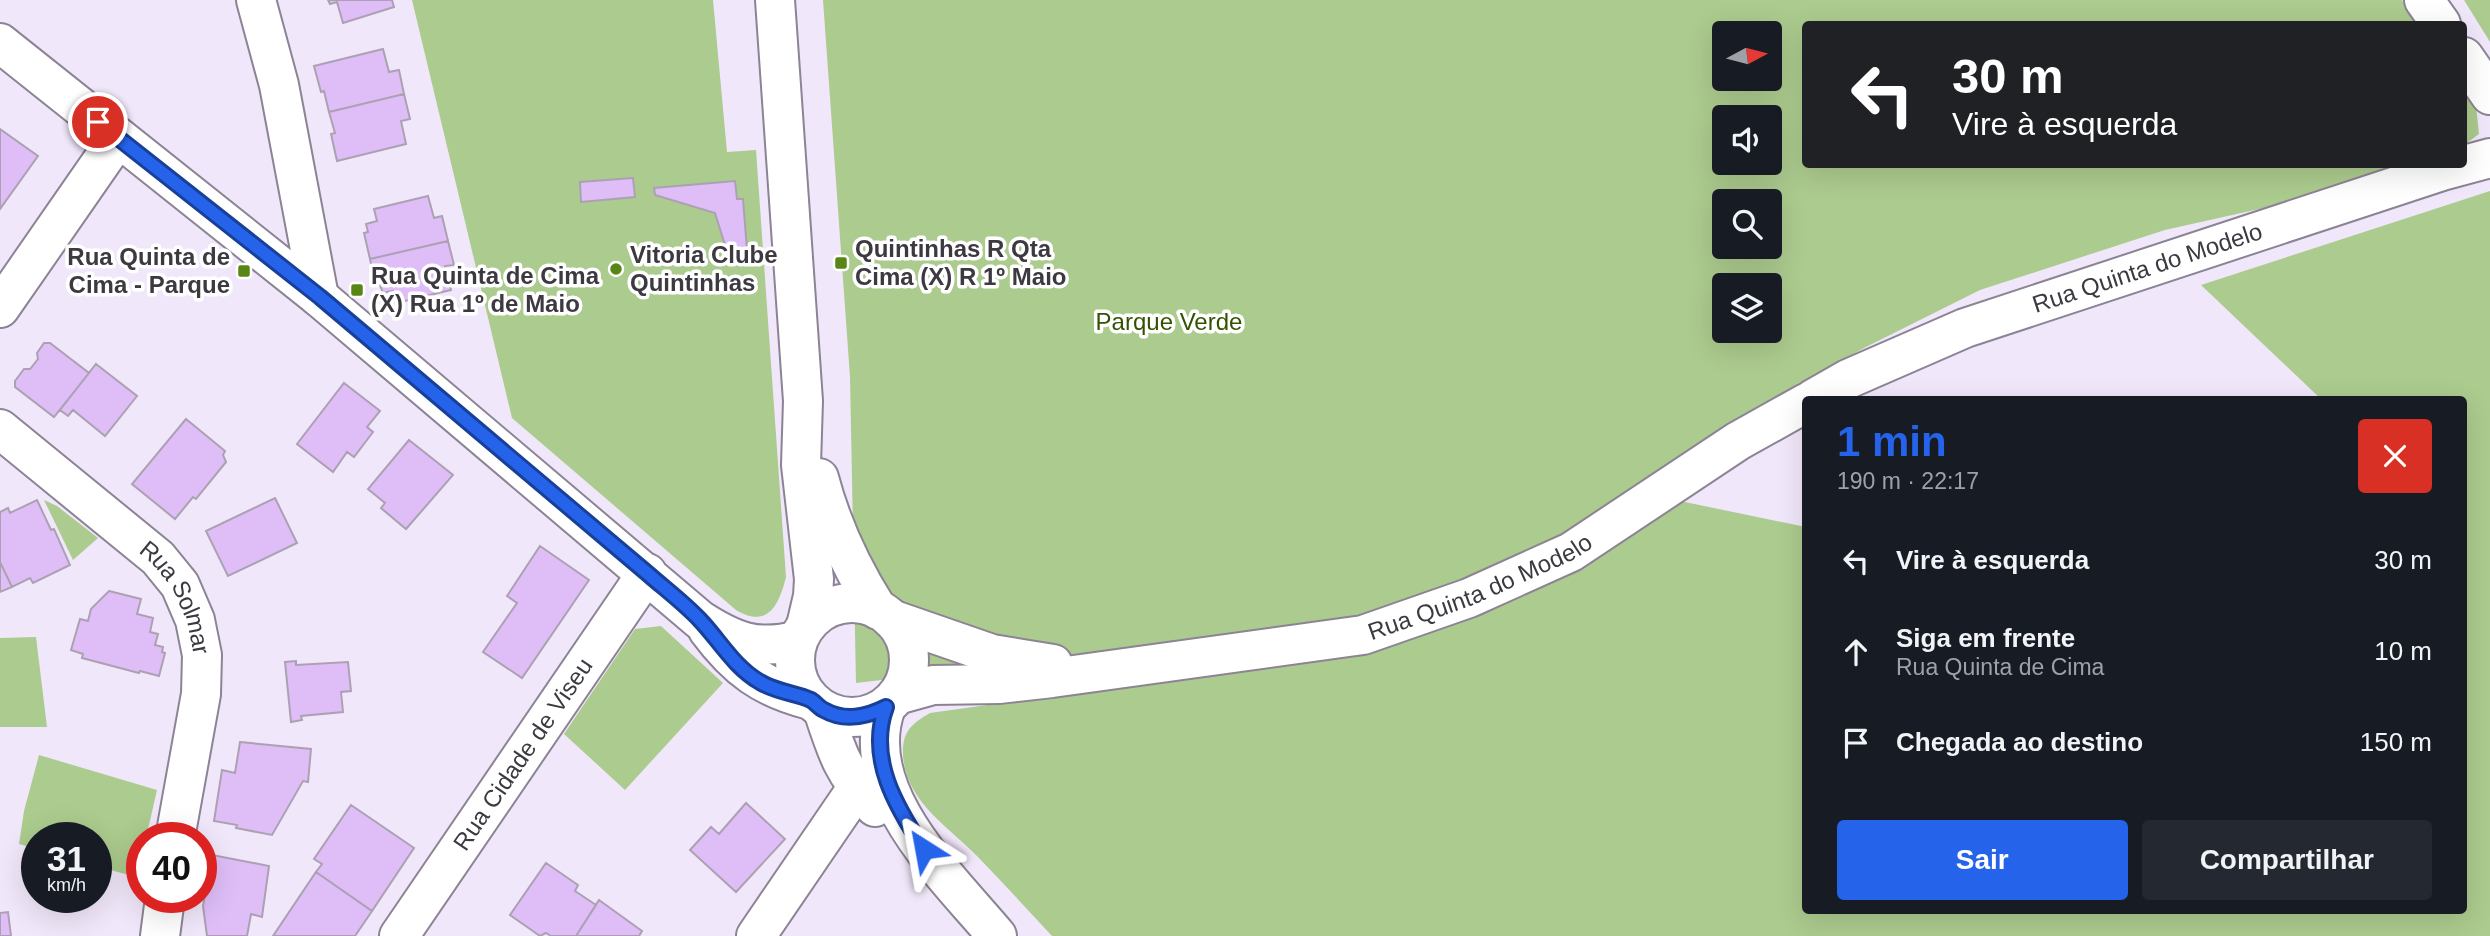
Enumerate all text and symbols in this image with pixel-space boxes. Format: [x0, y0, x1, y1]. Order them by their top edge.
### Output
north arrow [1712, 21, 1782, 91]
map controls [1712, 21, 1782, 343]
icon: left [1837, 49, 1928, 140]
text: 30 m [1952, 49, 2064, 103]
pin [68, 92, 128, 152]
icon: arrive [79, 103, 117, 141]
button: sound [1712, 105, 1782, 175]
text: Vire à esquerda [1952, 106, 2177, 142]
button: search [1712, 189, 1782, 259]
street label: Rua Quinta do Modelo [2029, 217, 2266, 318]
place label: Quintinhas R Qta Cima (X) R 1º Maio [855, 235, 1066, 290]
place label: Vitoria Clube Quintinhas [630, 241, 778, 296]
place label: Rua Quinta de Cima - Parque [67, 243, 230, 298]
marker: Quintinhas R Qta Cima (X) R 1º Maio [833, 255, 849, 271]
marker: Vitoria Clube Quintinhas [608, 261, 624, 277]
place label: Rua Quinta de Cima (X) Rua 1º de Maio [371, 262, 600, 317]
marker: Rua Quinta de Cima - Parque [236, 263, 252, 279]
button: layers [1712, 273, 1782, 343]
marker: Rua Quinta de Cima (X) Rua 1º de Maio [349, 282, 365, 298]
park label: Parque Verde [1096, 308, 1242, 335]
text: 1 min [1837, 418, 1947, 465]
button: close [2358, 419, 2432, 493]
text: 190 m · 22:17 [1837, 468, 1979, 494]
street label: Rua Quinta do Modelo [1364, 528, 1597, 645]
street label: Rua Solmar [135, 535, 215, 656]
icon: left [1837, 542, 1875, 580]
text: Vire à esquerda [1896, 545, 2089, 575]
text: 30 m [2374, 545, 2432, 575]
text: Siga em frente [1896, 623, 2075, 653]
icon: ahead [1837, 633, 1875, 671]
text: 10 m [2374, 636, 2432, 666]
street label: Rua Cidade de Viseu [448, 653, 598, 855]
text: Rua Quinta de Cima [1896, 654, 2104, 680]
icon: arrive [1837, 724, 1875, 762]
text: Chegada ao destino [1896, 727, 2143, 757]
text: 150 m [2360, 727, 2432, 757]
position arrow [887, 812, 961, 886]
button: Sair [1837, 820, 2128, 900]
button: Compartilhar [2142, 820, 2432, 900]
speed limit sign: 40 [126, 822, 217, 913]
text: 31 [47, 839, 86, 878]
text: km/h [47, 875, 86, 895]

